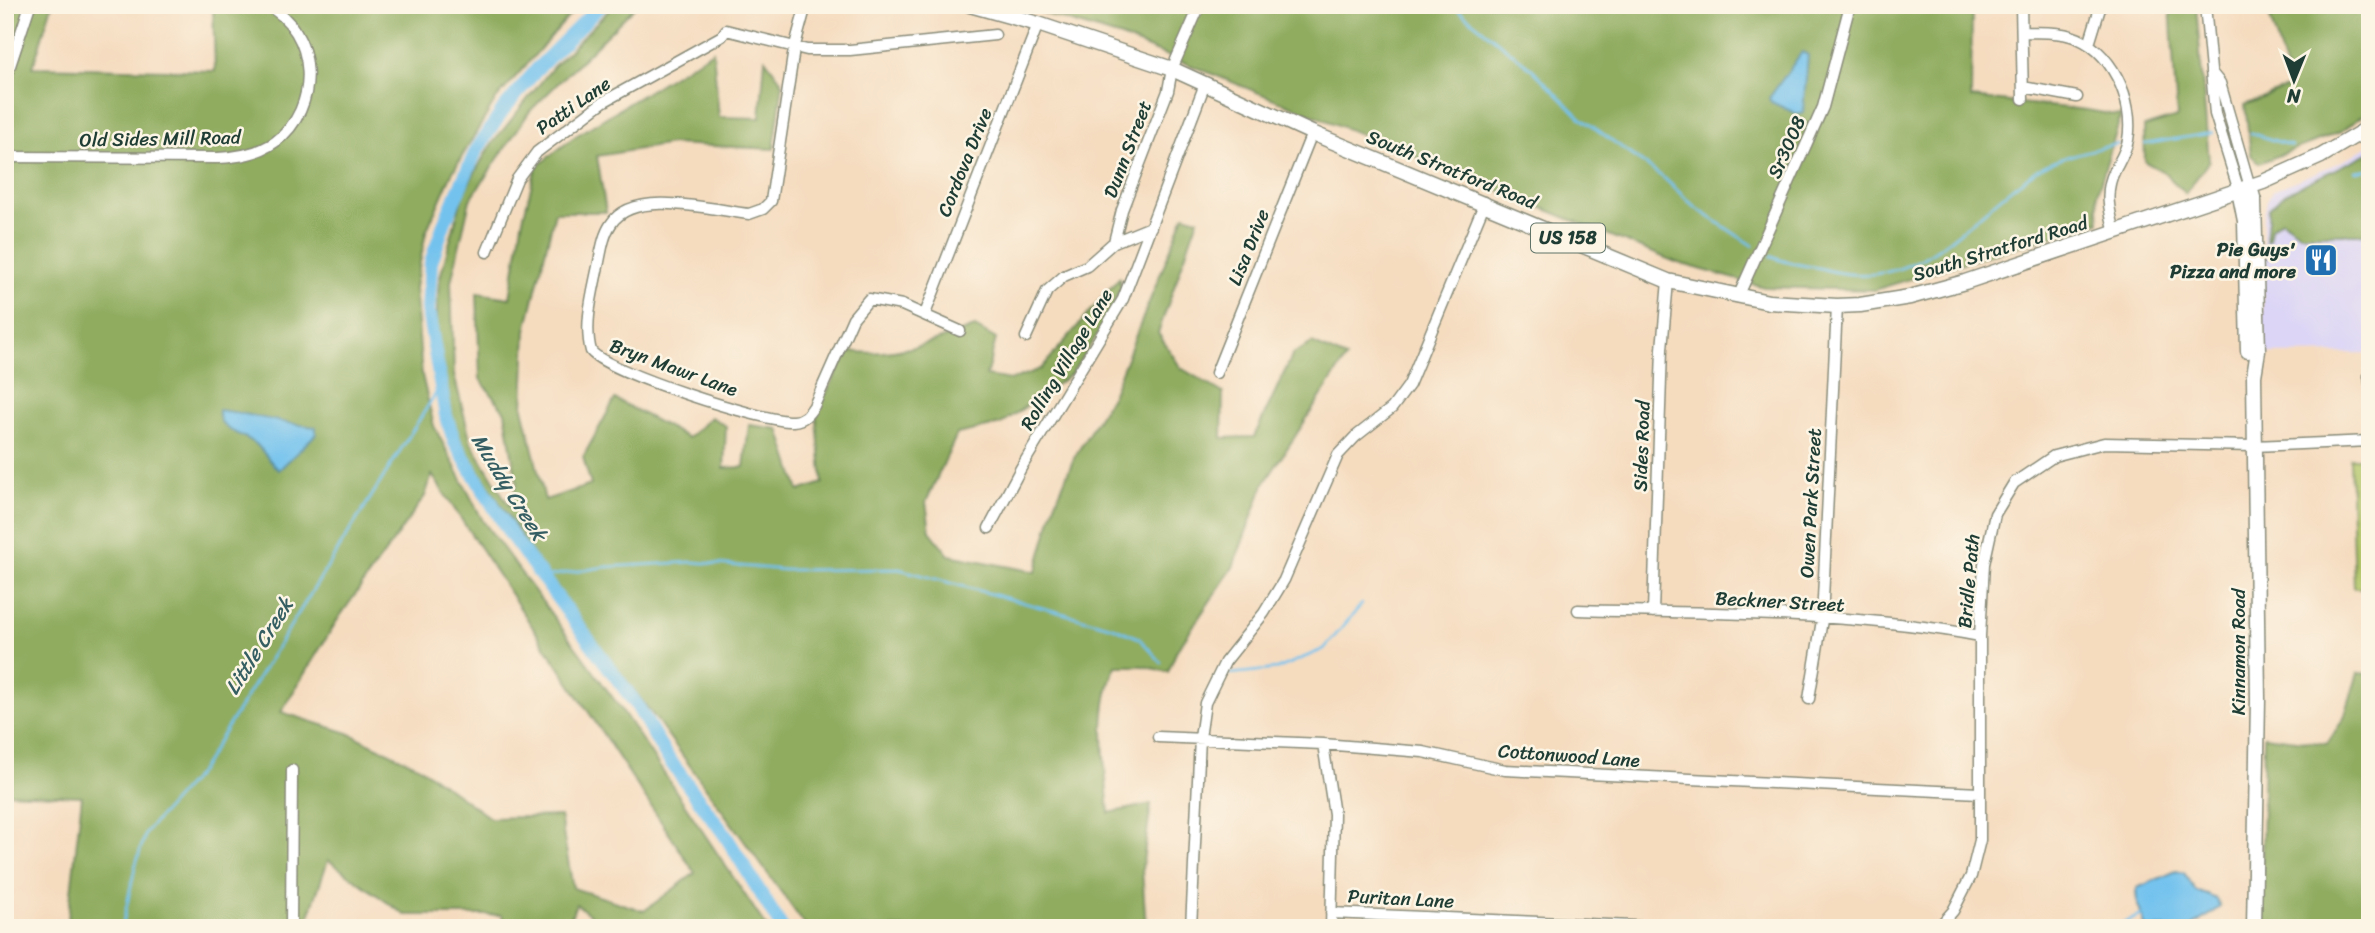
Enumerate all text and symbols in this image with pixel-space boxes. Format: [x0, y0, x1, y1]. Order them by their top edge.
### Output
north arrow [2260, 46, 2330, 116]
street label: Patti Lane [529, 67, 618, 143]
text: N [2286, 80, 2302, 113]
street label: Dunn Street [1094, 96, 1161, 203]
street label: Cordova Drive [928, 102, 1001, 222]
street label: Sr3008 [1758, 110, 1815, 184]
street label: South Stratford Road [1362, 120, 1544, 219]
street label: Old Sides Mill Road [79, 121, 243, 156]
street label: Lisa Drive [1218, 204, 1279, 291]
street label: South Stratford Road [1909, 206, 2094, 291]
road number: US 158 [1531, 224, 1605, 252]
place label: Pie Guys' Pizza and more [2170, 233, 2296, 288]
restaurant icon: Pie Guys' Pizza and more [2302, 241, 2340, 279]
street label: Rolling Village Lane [1011, 282, 1122, 437]
street label: Bryn Mawr Lane [605, 329, 743, 406]
street label: Sides Road [1623, 398, 1660, 492]
water label: Muddy Creek [461, 426, 559, 551]
street label: Owen Park Street [1790, 427, 1831, 579]
street label: Bridle Path [1948, 533, 1989, 630]
street label: Beckner Street [1715, 582, 1845, 621]
water label: Little Creek [214, 588, 305, 702]
street label: Kinnamon Road [2222, 588, 2255, 715]
street label: Cottonwood Lane [1497, 734, 1641, 777]
street label: Puritan Lane [1347, 879, 1455, 918]

